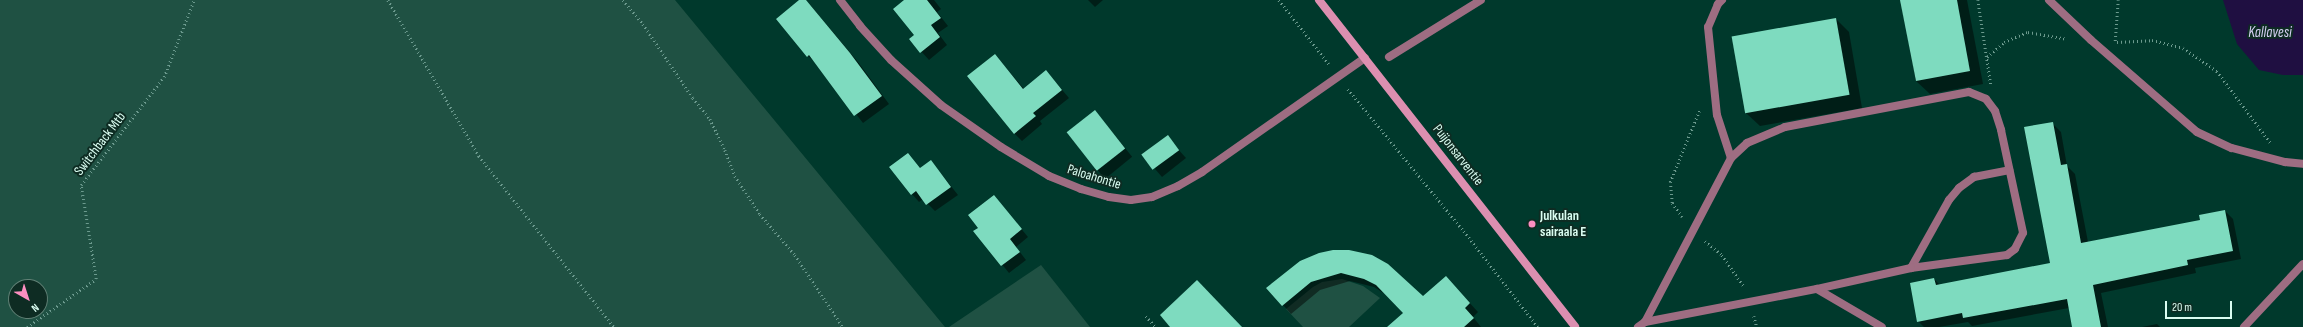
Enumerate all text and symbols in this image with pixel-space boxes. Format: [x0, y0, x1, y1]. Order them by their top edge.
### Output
water label: Kallavesi [2248, 24, 2292, 42]
street label: Switchback Mtb [71, 109, 129, 179]
street label: Puijonsarventie [1429, 121, 1487, 189]
street label: Paloahontie [1065, 161, 1123, 193]
place label: Julkulan sairaala E [1540, 208, 1586, 240]
marker: Julkulan sairaala E [1527, 219, 1537, 229]
north arrow [8, 279, 48, 319]
scale bar [2167, 293, 2234, 319]
text: 20 m [2172, 300, 2192, 315]
text: N [29, 301, 42, 315]

